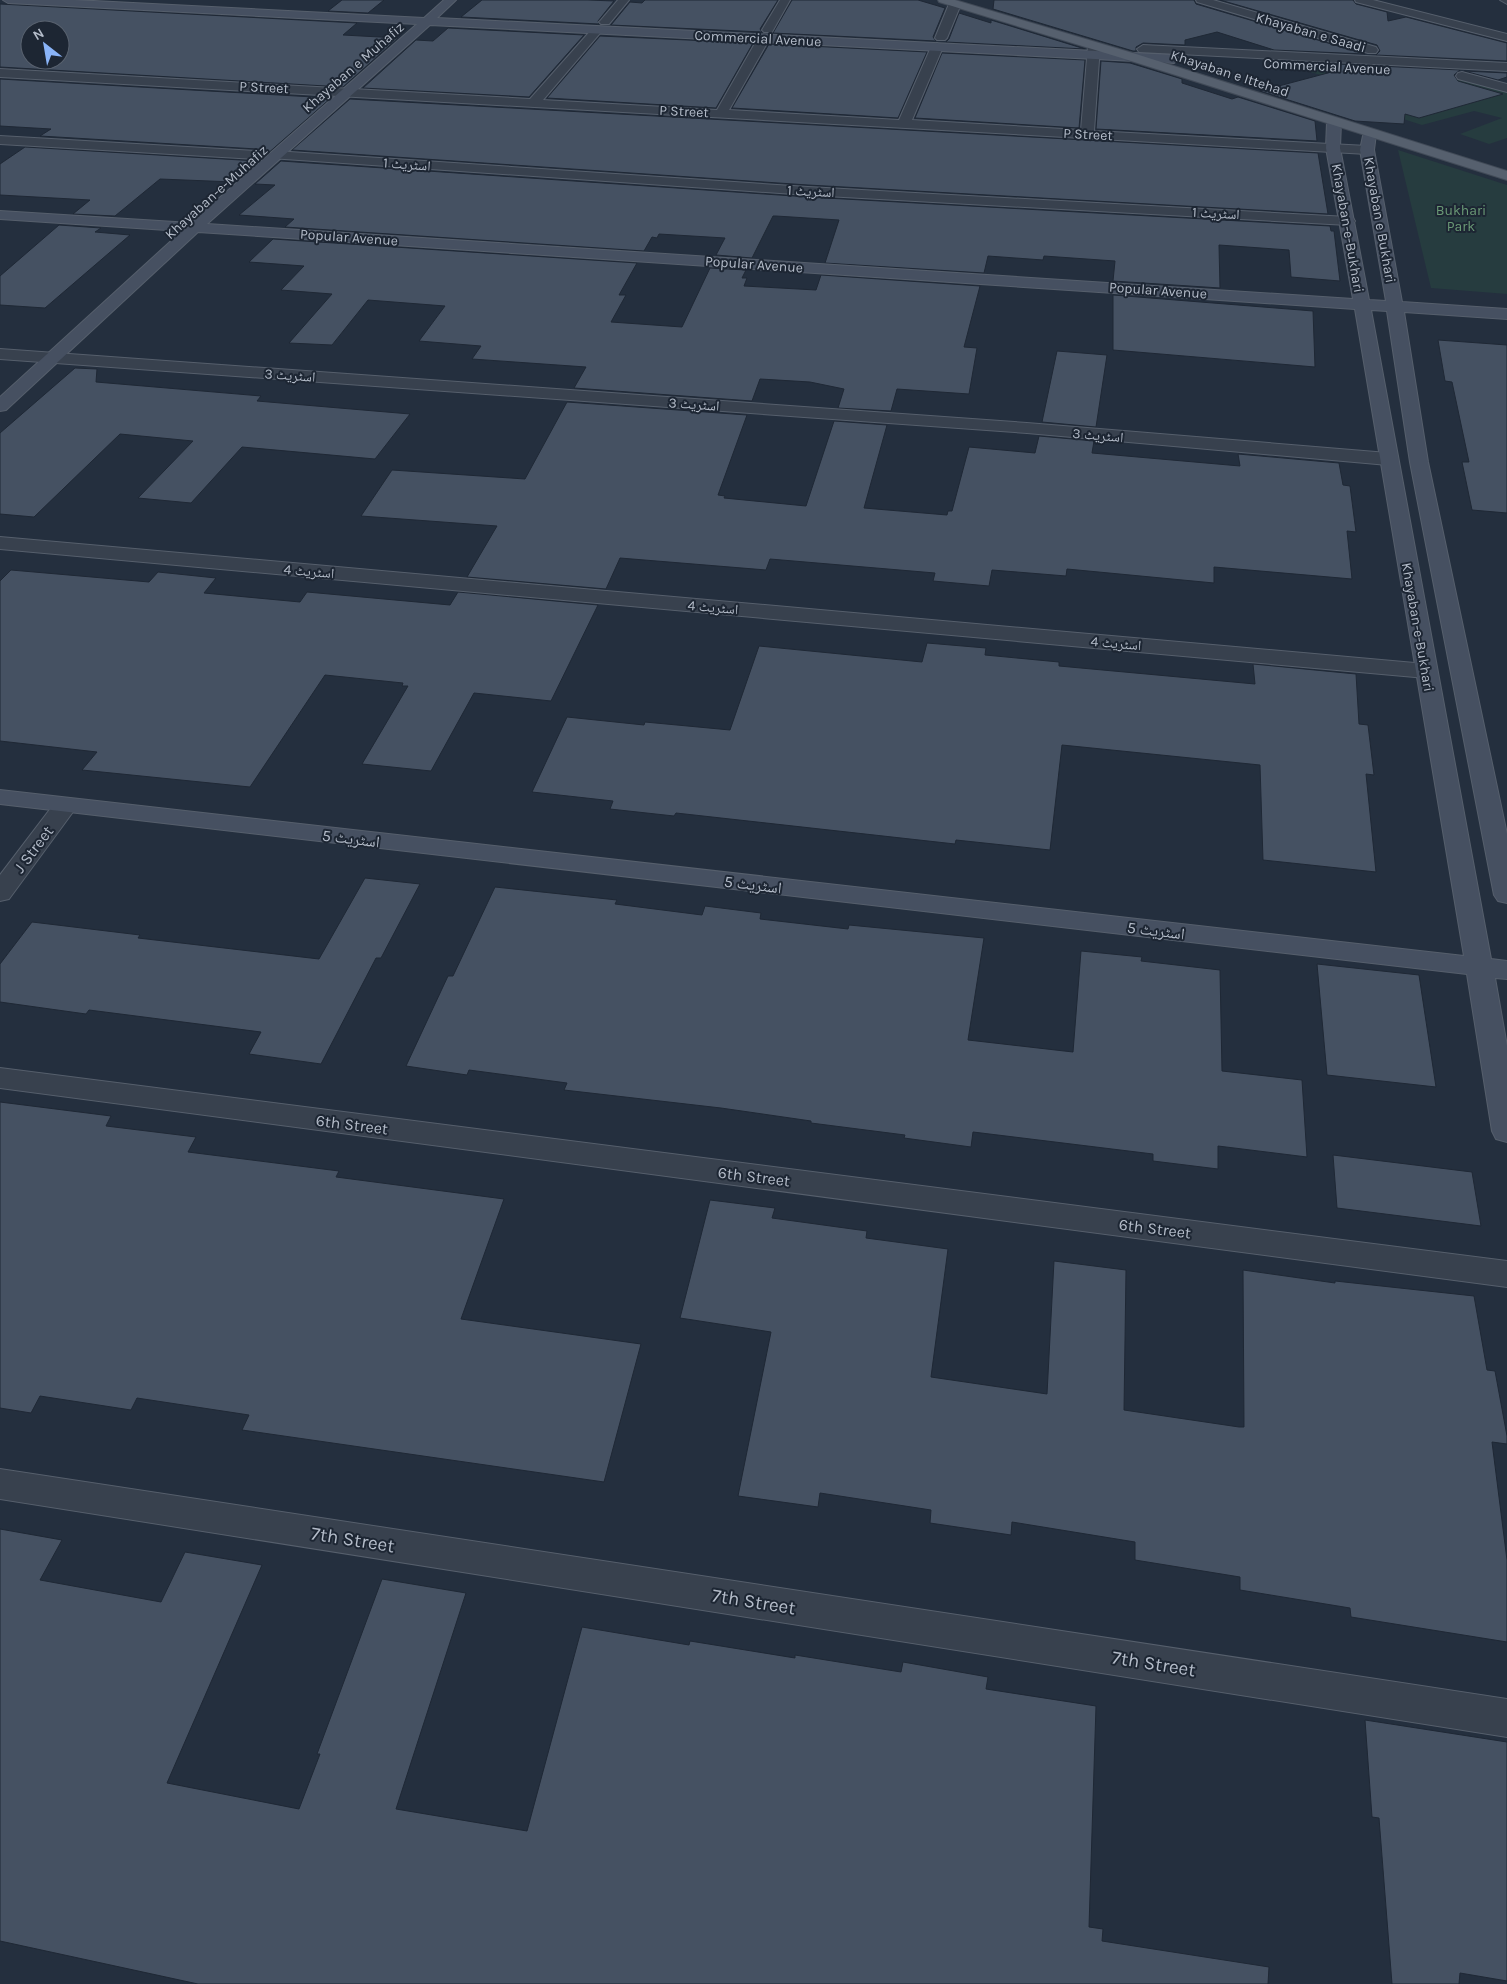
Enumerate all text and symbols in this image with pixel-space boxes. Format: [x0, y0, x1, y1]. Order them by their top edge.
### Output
street label: Khayaban e Saadi [1254, 9, 1368, 56]
street label: Khayaban e Muhafiz [299, 19, 408, 116]
north arrow [20, 20, 70, 70]
text: N [30, 24, 47, 44]
street label: Commercial Avenue [694, 27, 822, 50]
street label: Khayaban e Ittehad [1169, 46, 1291, 101]
street label: Commercial Avenue [1263, 55, 1391, 78]
street label: P Street [239, 78, 289, 97]
street label: P Street [659, 102, 709, 121]
street label: P Street [1063, 125, 1113, 144]
street label: Khayaban-e-Muhafiz [161, 142, 271, 243]
street label: اسٹریٹ 1 [383, 154, 431, 175]
street label: Khayaban e Bukhari [1360, 156, 1399, 284]
street label: Khayaban-e-Bukhari [1328, 162, 1367, 294]
street label: اسٹریٹ 1 [787, 182, 835, 201]
park label: Bukhari Park [1436, 202, 1486, 235]
street label: اسٹریٹ 1 [1192, 204, 1240, 223]
street label: Popular Avenue [299, 226, 399, 249]
street label: Popular Avenue [704, 253, 804, 276]
street label: Popular Avenue [1108, 279, 1208, 302]
street label: اسٹریٹ 3 [264, 365, 316, 386]
street label: اسٹریٹ 3 [668, 394, 720, 415]
street label: اسٹریٹ 3 [1072, 425, 1124, 446]
street label: اسٹریٹ 4 [283, 561, 335, 582]
street label: Khayaban-e-Bukhari [1398, 561, 1437, 693]
street label: اسٹریٹ 4 [687, 597, 739, 618]
street label: اسٹریٹ 4 [1090, 633, 1142, 654]
street label: J Street [10, 822, 57, 877]
street label: اسٹریٹ 5 [321, 826, 381, 851]
street label: اسٹریٹ 5 [723, 872, 783, 897]
street label: اسٹریٹ 5 [1126, 918, 1186, 943]
street label: 6th Street [315, 1111, 389, 1138]
street label: 6th Street [717, 1163, 791, 1190]
street label: 6th Street [1118, 1215, 1192, 1242]
street label: 7th Street [310, 1523, 396, 1557]
street label: 7th Street [711, 1585, 797, 1619]
street label: 7th Street [1111, 1647, 1197, 1681]

